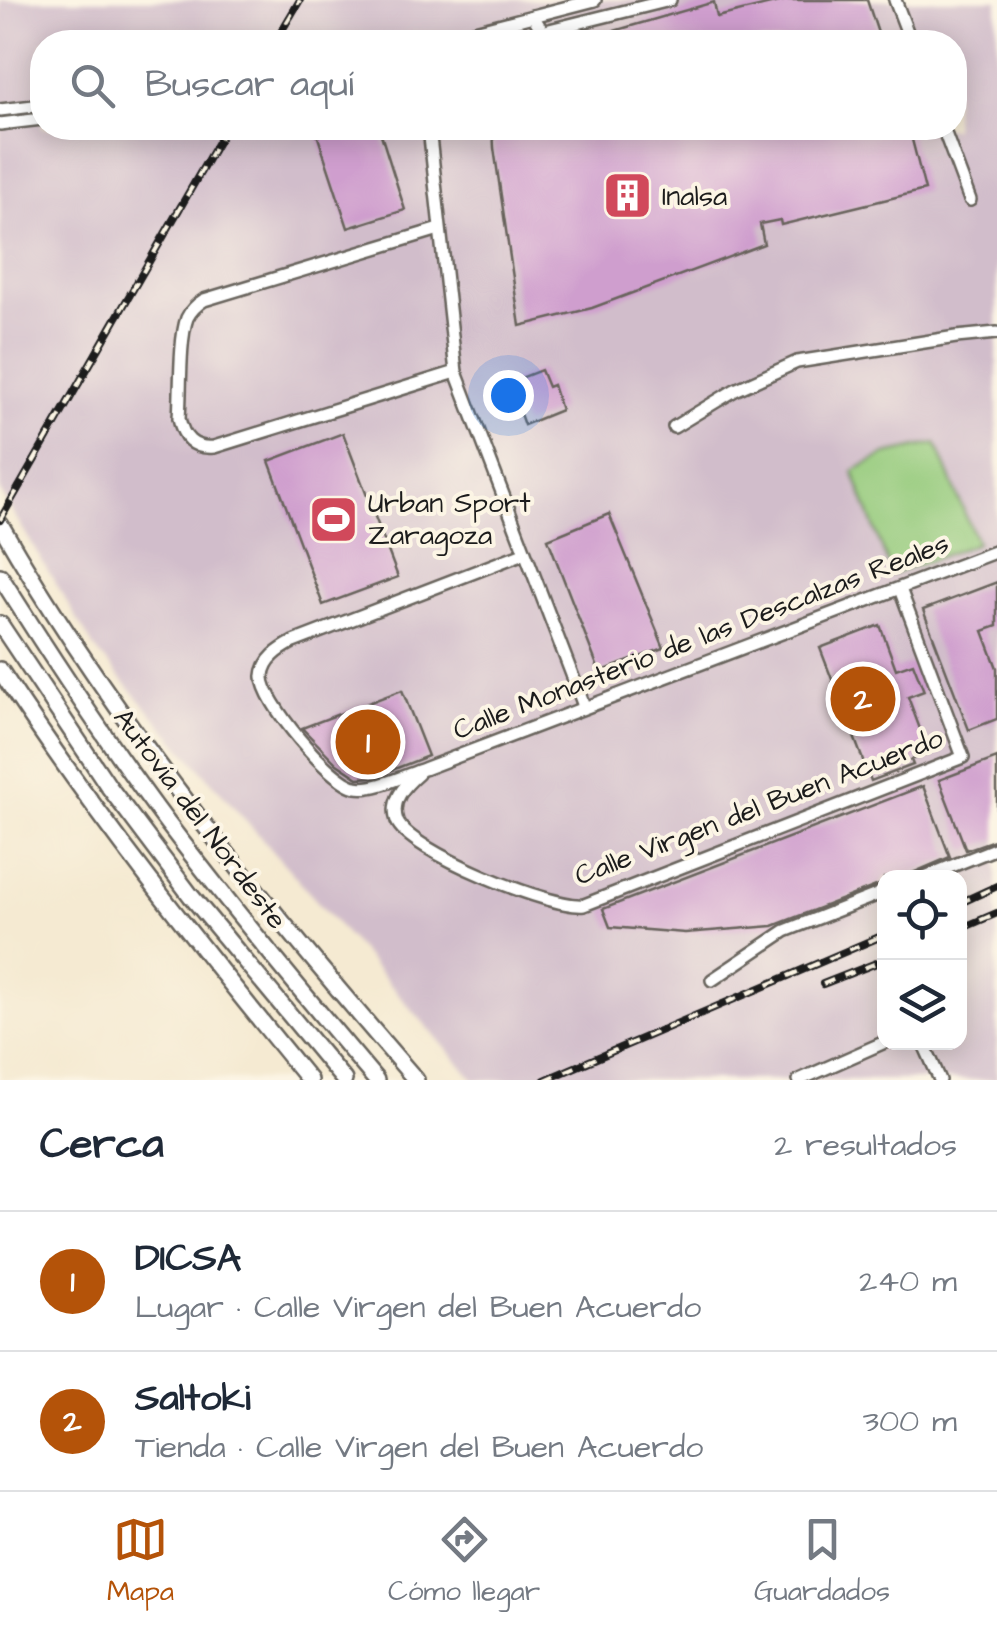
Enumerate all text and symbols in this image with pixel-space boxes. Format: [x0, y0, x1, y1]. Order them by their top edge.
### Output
search box [30, 30, 967, 140]
icon: search [65, 58, 120, 113]
text: Buscar aquí [145, 59, 354, 111]
building icon: Inalsa [601, 170, 653, 222]
place label: Inalsa [662, 177, 727, 216]
your location [483, 370, 534, 421]
place label: Urban Sport Zaragoza [368, 484, 531, 556]
sports icon: Urban Sport Zaragoza [307, 493, 359, 545]
street label: Calle Monasterio de las Descalzas Reales [447, 524, 955, 750]
pin: 2 [830, 662, 896, 736]
street label: Autovía del Nordeste [104, 701, 296, 937]
pin: 1 [336, 704, 400, 780]
street label: Calle Virgen del Buen Acuerdo [569, 719, 949, 896]
map controls [877, 870, 967, 1050]
button: locate [877, 870, 967, 960]
button: layers [877, 960, 967, 1050]
text: Cerca [40, 1116, 164, 1174]
text: 2 resultados [774, 1123, 957, 1168]
text: DICSA [135, 1233, 241, 1285]
text: 1 [70, 1259, 75, 1304]
text: 240 m [859, 1259, 957, 1304]
text: Lugar · Calle Virgen del Buen Acuerdo [135, 1285, 701, 1330]
text: Saltoki [135, 1373, 251, 1425]
text: 2 [63, 1399, 82, 1444]
text: 300 m [863, 1399, 957, 1444]
text: Tienda · Calle Virgen del Buen Acuerdo [135, 1425, 703, 1470]
tab: Mapa [107, 1512, 174, 1611]
tab: Cómo llegar [388, 1512, 540, 1611]
tab: Guardados [754, 1512, 890, 1611]

